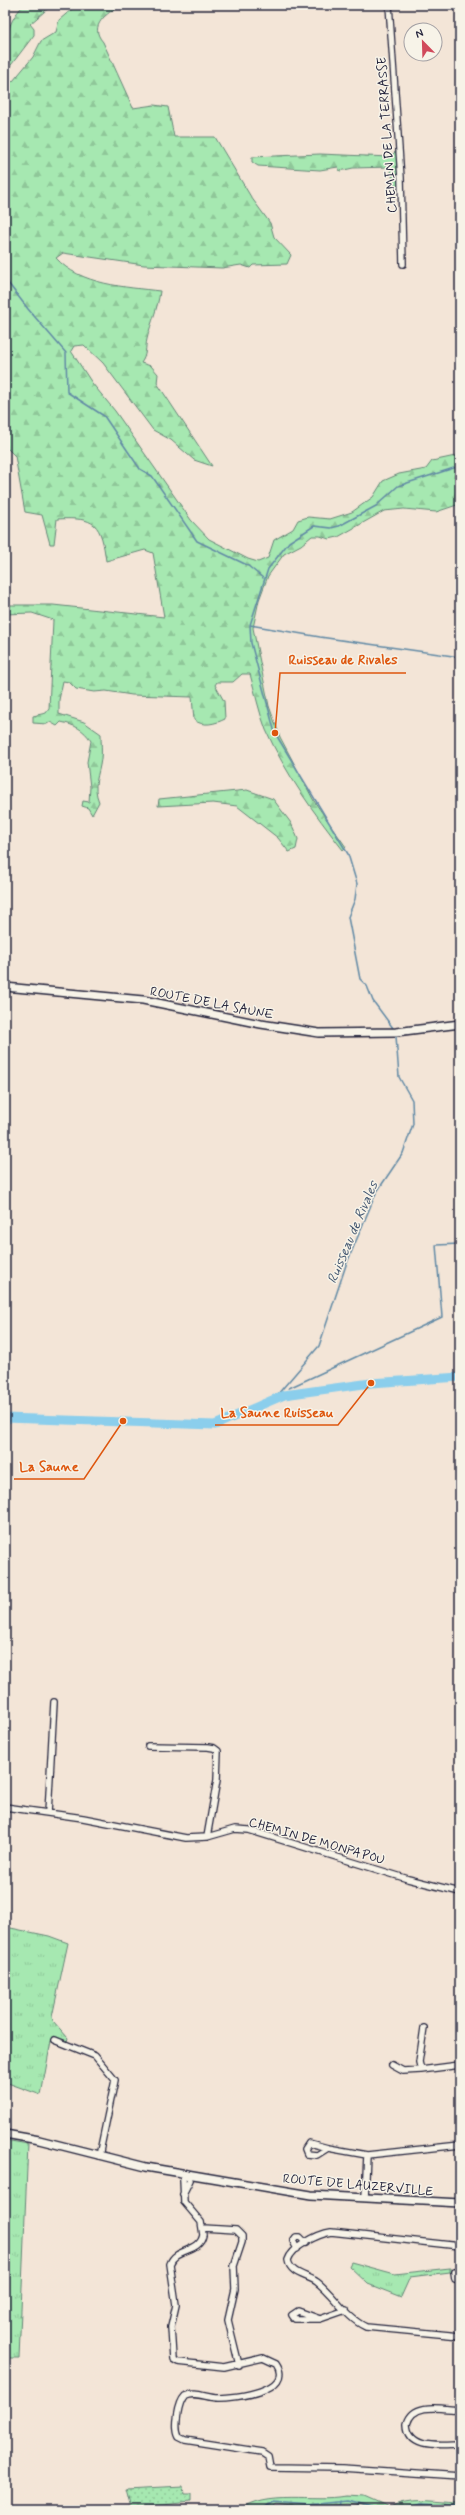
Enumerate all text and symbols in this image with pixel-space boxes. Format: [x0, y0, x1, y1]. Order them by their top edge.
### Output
north arrow [403, 22, 443, 62]
text: N [413, 26, 426, 42]
street label: CHEMIN DE LA TERRASSE [374, 56, 401, 214]
callout: Ruisseau de Rivales [280, 647, 406, 673]
text: Ruisseau de Rivales [288, 651, 398, 669]
street label: ROUTE DE LA SAUNE [149, 983, 275, 1024]
water label: Ruisseau de Rivales [323, 1177, 383, 1286]
callout: La Saune Ruisseau [215, 1399, 338, 1425]
text: La Saune Ruisseau [220, 1404, 334, 1422]
callout: La Saune [14, 1453, 84, 1479]
text: La Saune [19, 1458, 79, 1476]
street label: CHEMIN DE MONPAPOU [247, 1814, 387, 1869]
street label: ROUTE DE LAUZERVILLE [282, 2170, 434, 2201]

